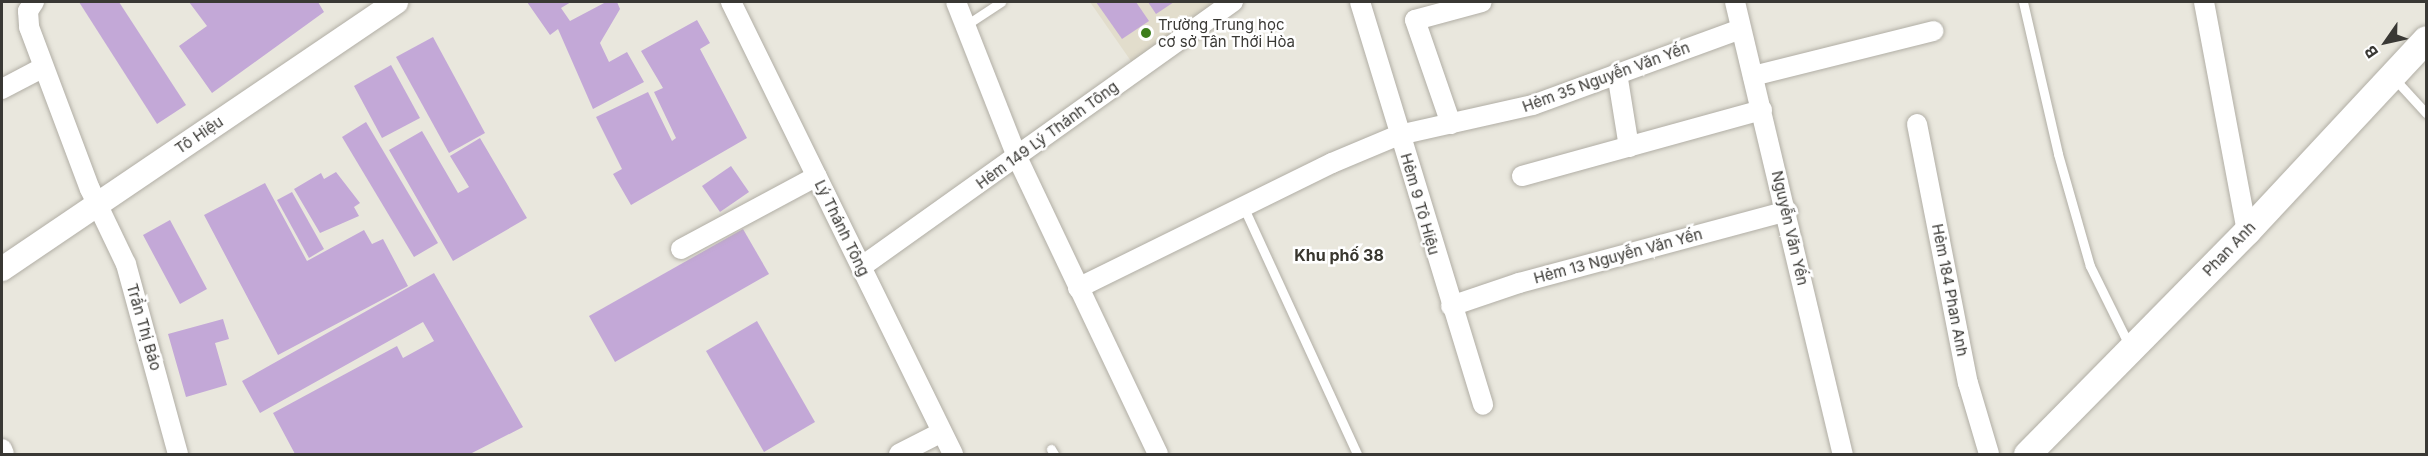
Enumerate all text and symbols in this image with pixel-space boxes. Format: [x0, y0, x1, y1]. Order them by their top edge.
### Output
north arrow [2356, 12, 2416, 72]
place label: Trường Trung học cơ sở Tân Thới Hòa [1158, 15, 1295, 50]
marker: Trường Trung học cơ sở Tân Thới Hòa [1139, 26, 1153, 40]
street label: Hẻm 35 Nguyễn Văn Yến [1520, 38, 1692, 116]
text: B [2360, 42, 2382, 62]
street label: Hẻm 149 Lý Thánh Tông [972, 77, 1122, 193]
street label: Tô Hiệu [172, 112, 226, 158]
street label: Hẻm 9 Tô Hiệu [1397, 151, 1443, 257]
street label: Nguyễn Văn Yến [1768, 169, 1812, 287]
street label: Lý Thánh Tông [811, 177, 873, 279]
street label: Phan Anh [2199, 218, 2259, 280]
street label: Hẻm 184 Phan Anh [1928, 222, 1972, 358]
street label: Hẻm 13 Nguyễn Văn Yến [1532, 225, 1704, 287]
district label: Khu phố 38 [1294, 245, 1384, 265]
street label: Trần Thị Báo [123, 281, 165, 373]

